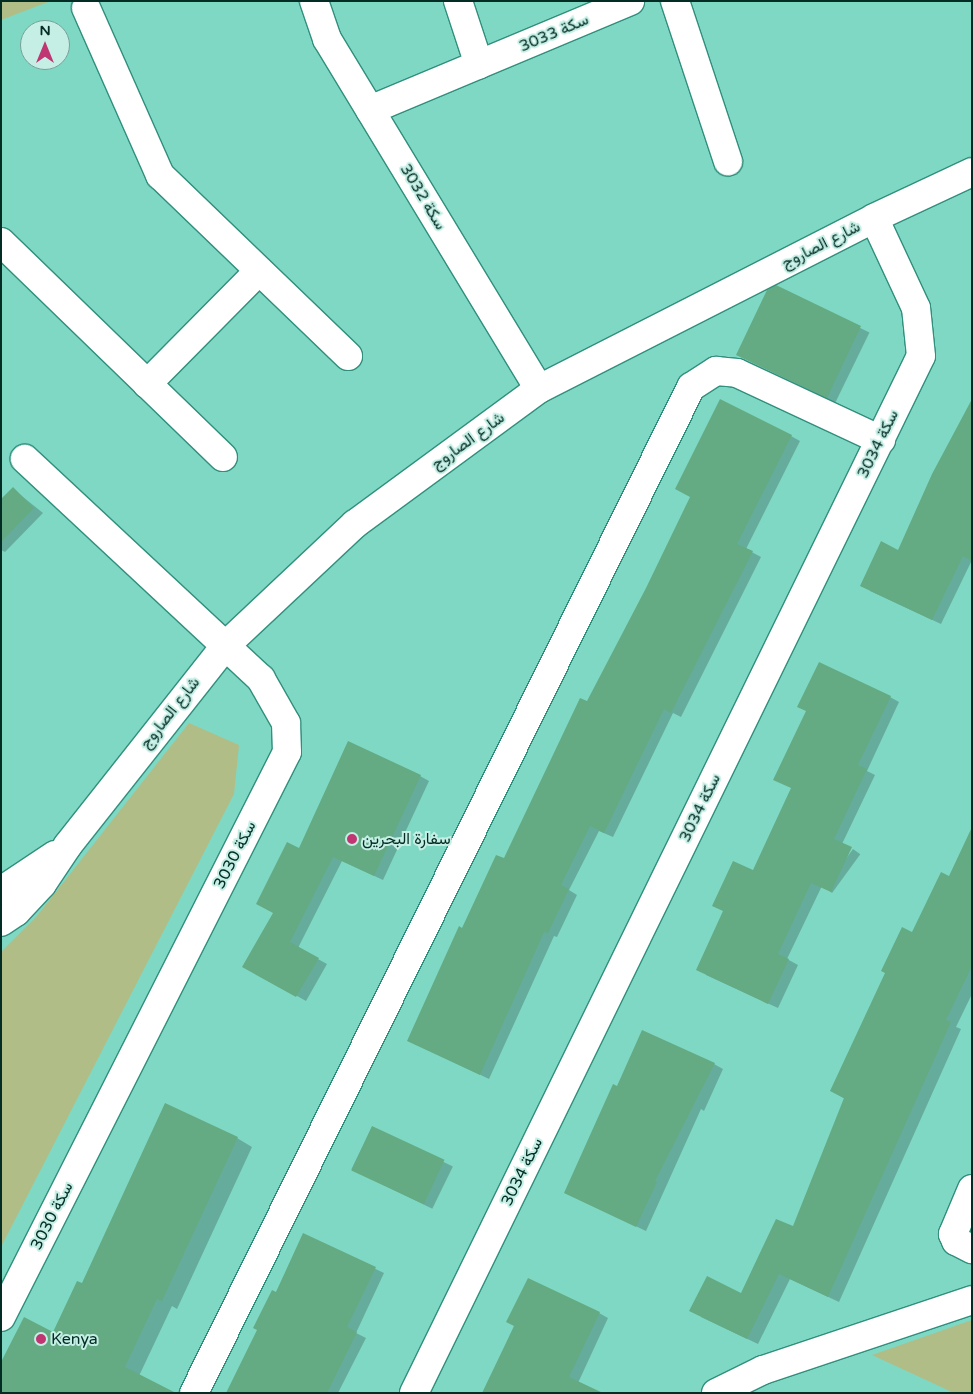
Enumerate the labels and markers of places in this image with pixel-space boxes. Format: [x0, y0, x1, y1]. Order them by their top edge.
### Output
place label: سفارة البحرين [362, 829, 451, 849]
marker: سفارة البحرين [346, 833, 358, 845]
place label: Kenya [51, 1329, 98, 1349]
marker: Kenya [35, 1333, 47, 1345]

